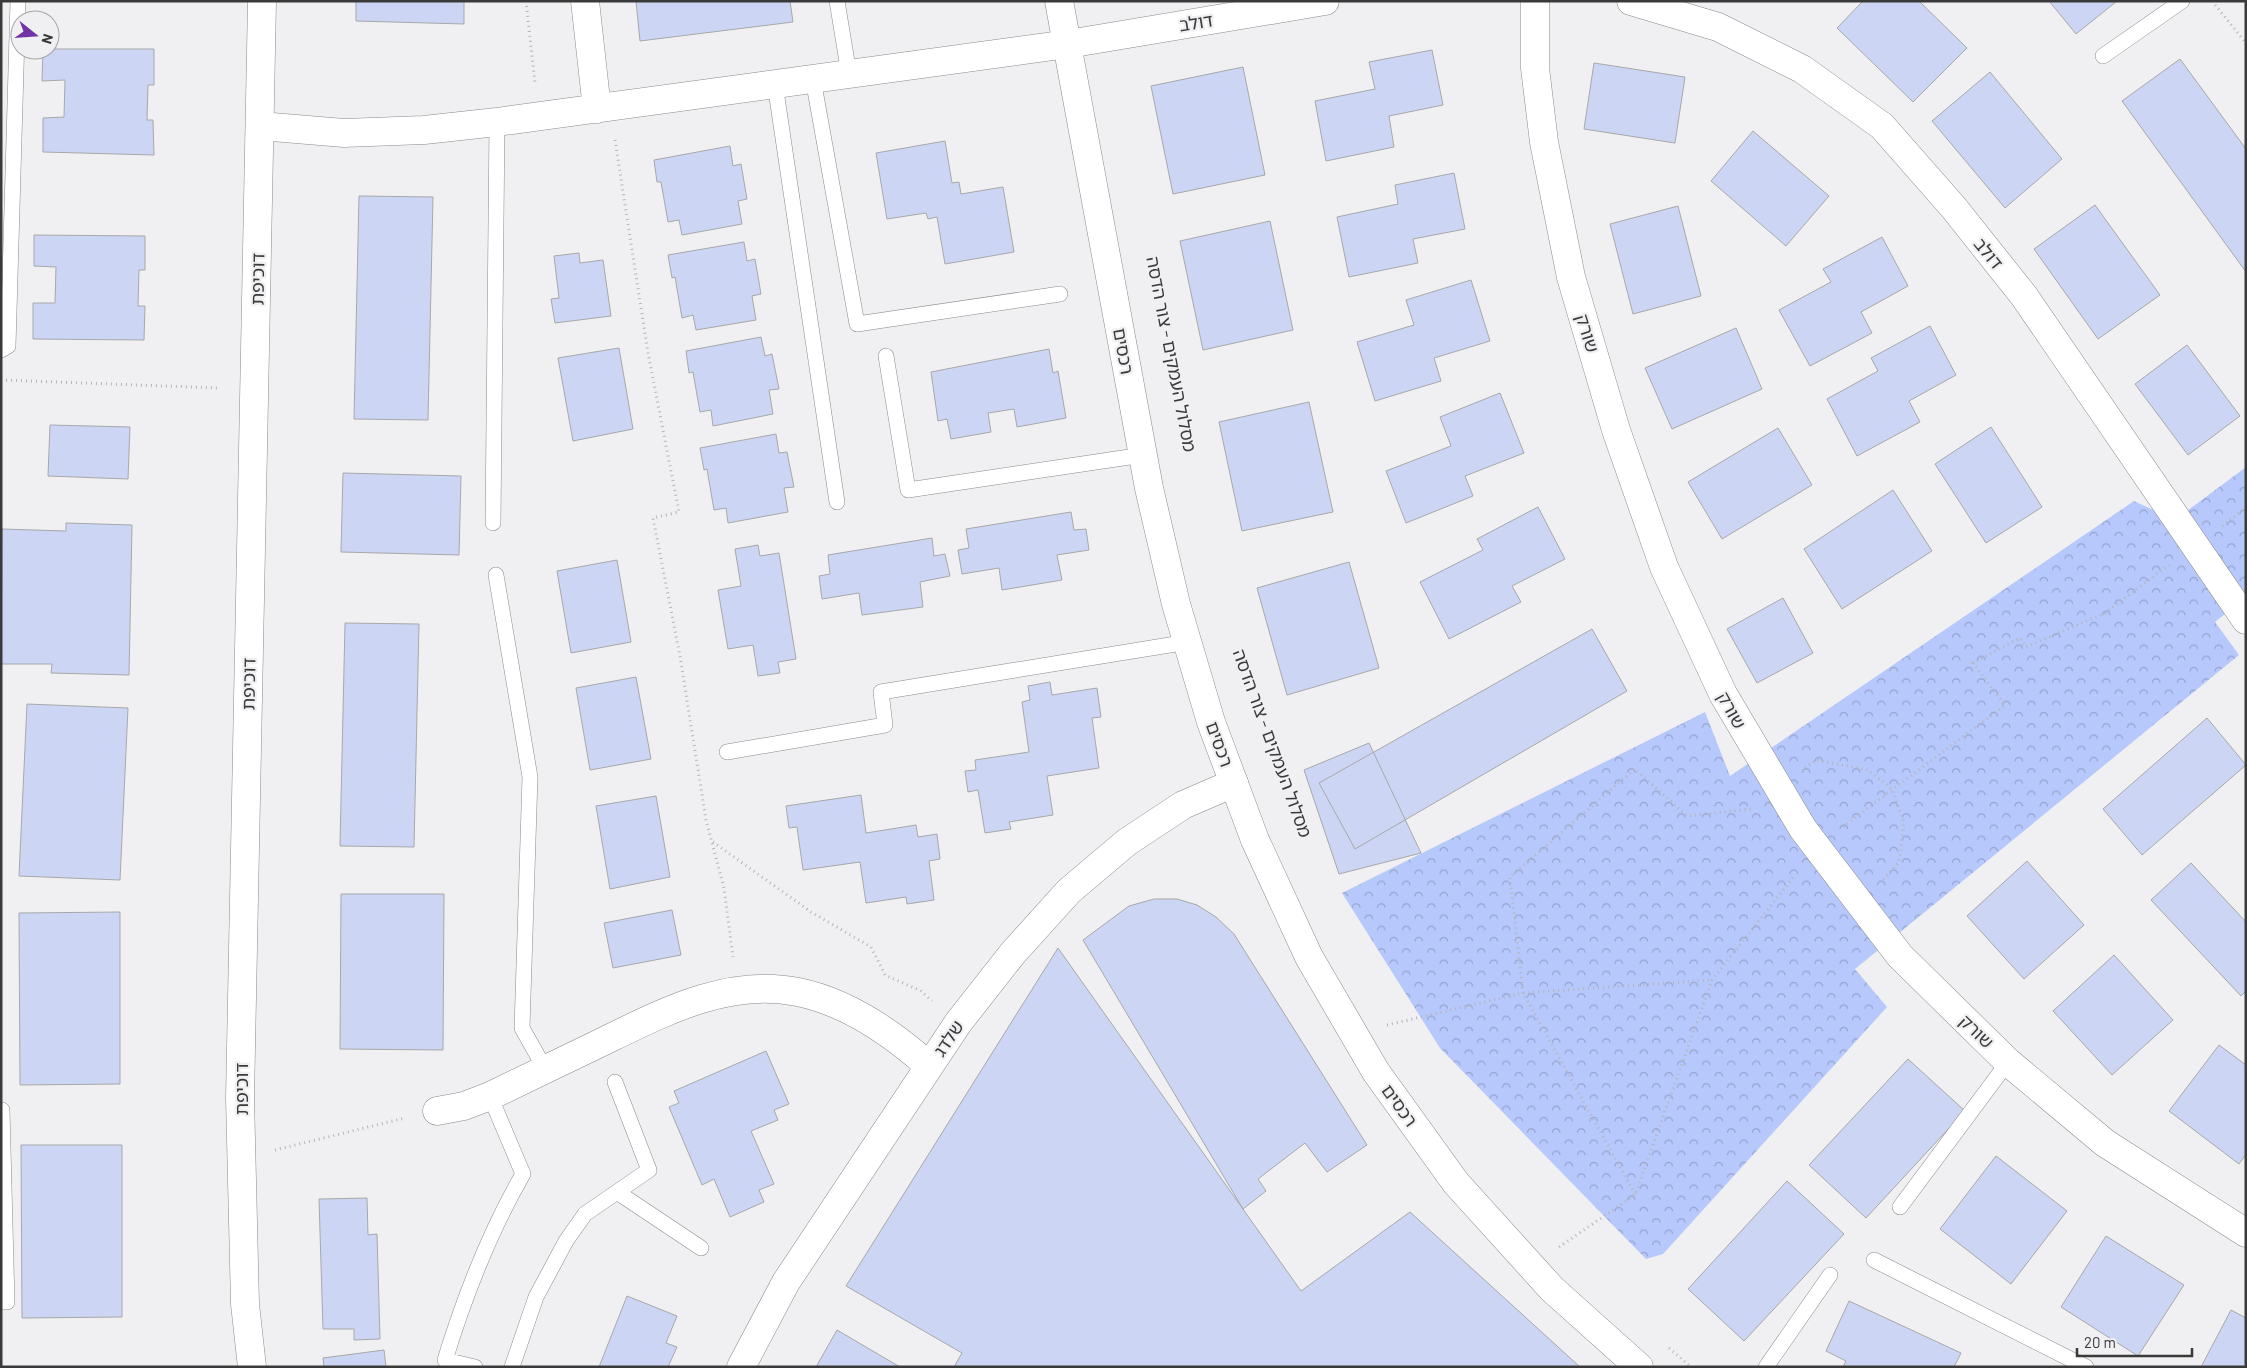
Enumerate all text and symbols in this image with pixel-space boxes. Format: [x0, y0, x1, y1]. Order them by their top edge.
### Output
street label: דולב [1177, 8, 1215, 36]
north arrow [10, 10, 60, 60]
text: N [38, 32, 57, 46]
street label: דולב [1970, 233, 2008, 273]
street label: דוכיפת [246, 252, 268, 305]
street label: מסלול העמקים - צור הדסה [1142, 254, 1202, 454]
street label: שורק [1572, 311, 1604, 355]
street label: רכסים [1109, 326, 1139, 376]
street label: מסלול העמקים - צור הדסה [1229, 646, 1317, 840]
street label: דוכיפת [237, 657, 259, 710]
street label: שורק [1713, 688, 1751, 732]
street label: רכסים [1202, 718, 1238, 770]
street label: שורק [1955, 1010, 1999, 1052]
street label: שלדג [928, 1016, 968, 1060]
street label: דוכיפת [230, 1063, 252, 1115]
street label: רכסים [1377, 1080, 1423, 1130]
scale bar [2077, 1326, 2192, 1358]
text: 20 m [2084, 1333, 2116, 1351]

